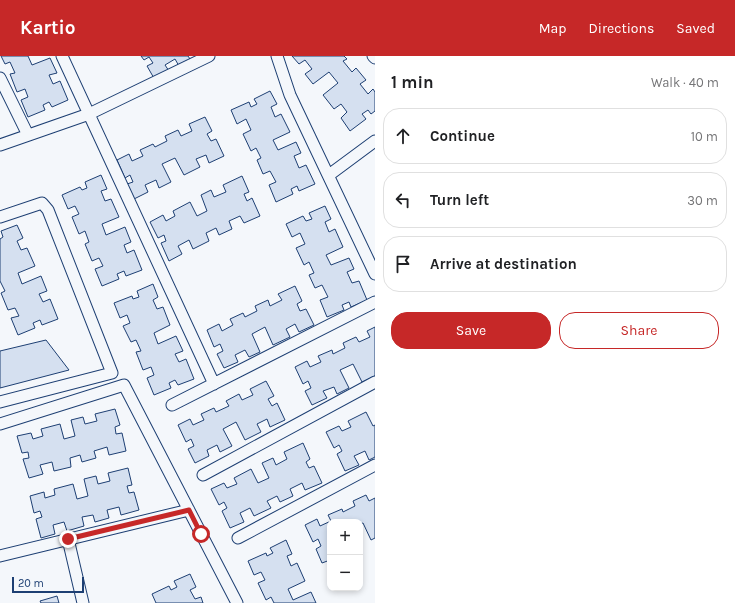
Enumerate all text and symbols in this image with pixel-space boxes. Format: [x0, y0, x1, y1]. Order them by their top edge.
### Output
text: Kartio [20, 17, 75, 39]
text: Map [539, 20, 567, 37]
text: Directions [589, 20, 654, 37]
text: Saved [676, 20, 715, 37]
text: 1 min [391, 72, 434, 92]
text: Walk · 40 m [651, 75, 719, 90]
icon: ahead [392, 125, 414, 147]
text: Continue [430, 127, 495, 145]
text: 10 m [691, 129, 718, 144]
icon: left [392, 189, 414, 211]
text: Turn left [430, 191, 489, 209]
text: 30 m [687, 193, 718, 208]
icon: arrive [392, 253, 414, 275]
text: Arrive at destination [430, 255, 577, 273]
button: Save [391, 312, 551, 349]
button: Share [559, 312, 719, 349]
map controls [327, 519, 363, 591]
button: + [327, 519, 363, 555]
route start [192, 525, 210, 543]
route end [59, 530, 77, 548]
button: − [327, 555, 363, 591]
scale bar [12, 575, 84, 594]
text: 20 m [18, 577, 44, 590]

